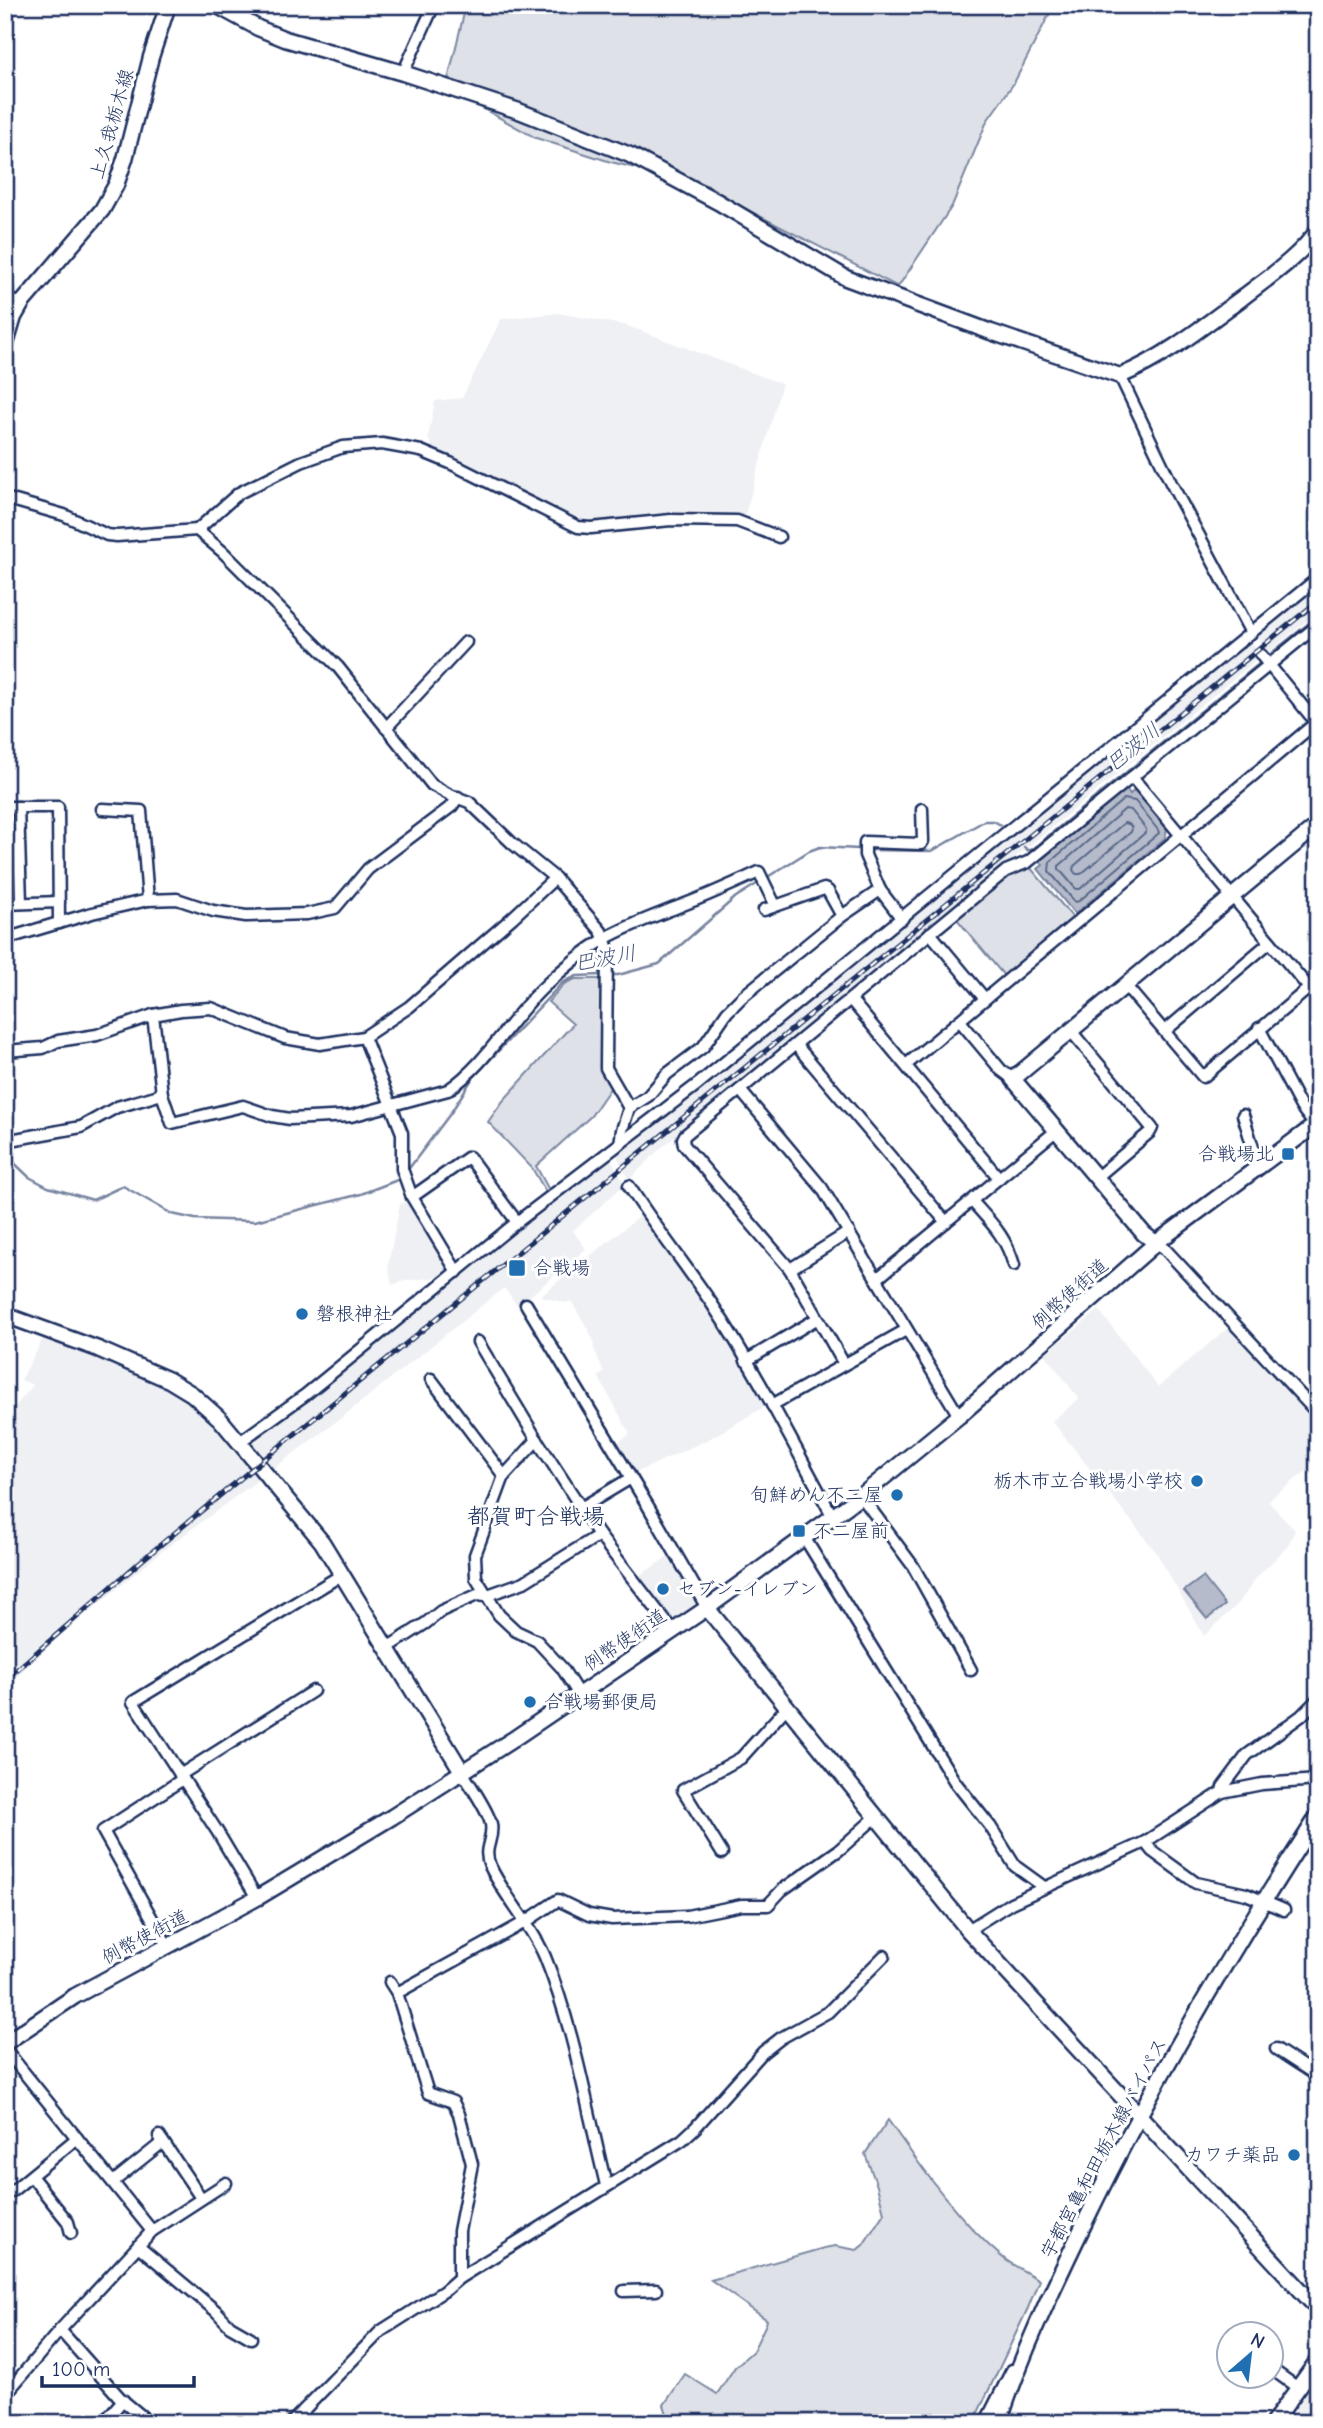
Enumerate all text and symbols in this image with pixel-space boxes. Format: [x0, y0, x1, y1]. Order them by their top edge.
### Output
street label: 上久我栃木線 [86, 66, 138, 182]
water label: 巴波川 [1101, 718, 1165, 776]
water label: 巴波川 [572, 941, 638, 975]
place label: 合戦場北 [1198, 1143, 1274, 1165]
marker: 合戦場北 [1280, 1146, 1296, 1162]
street label: 例幣使街道 [1027, 1254, 1113, 1334]
place label: 合戦場 [533, 1257, 590, 1279]
marker: 合戦場 [507, 1258, 527, 1278]
place label: 磐根神社 [316, 1303, 392, 1325]
marker: 磐根神社 [294, 1306, 310, 1322]
place label: 栃木市立合戦場小学校 [993, 1470, 1183, 1492]
marker: 栃木市立合戦場小学校 [1189, 1473, 1205, 1489]
place label: 旬鮮めん不二屋 [750, 1484, 883, 1506]
marker: 旬鮮めん不二屋 [889, 1487, 905, 1503]
district label: 都賀町合戦場 [467, 1503, 605, 1530]
place label: 不二屋前 [813, 1520, 889, 1542]
marker: 不二屋前 [791, 1523, 807, 1539]
place label: セブン-イレブン [677, 1578, 818, 1600]
marker: セブン-イレブン [655, 1581, 671, 1597]
street label: 例幣使街道 [579, 1604, 671, 1676]
place label: 合戦場郵便局 [544, 1691, 658, 1713]
marker: 合戦場郵便局 [522, 1694, 538, 1710]
street label: 例幣使街道 [98, 1905, 192, 1969]
street label: 宇都宮亀和田栃木線バイパス [1036, 2034, 1172, 2262]
place label: カワチ薬品 [1185, 2144, 1280, 2166]
marker: カワチ薬品 [1286, 2147, 1302, 2163]
north arrow [1214, 2320, 1284, 2390]
text: N [1247, 2328, 1268, 2353]
scale bar [42, 2344, 194, 2388]
text: 100 m [52, 2357, 110, 2381]

